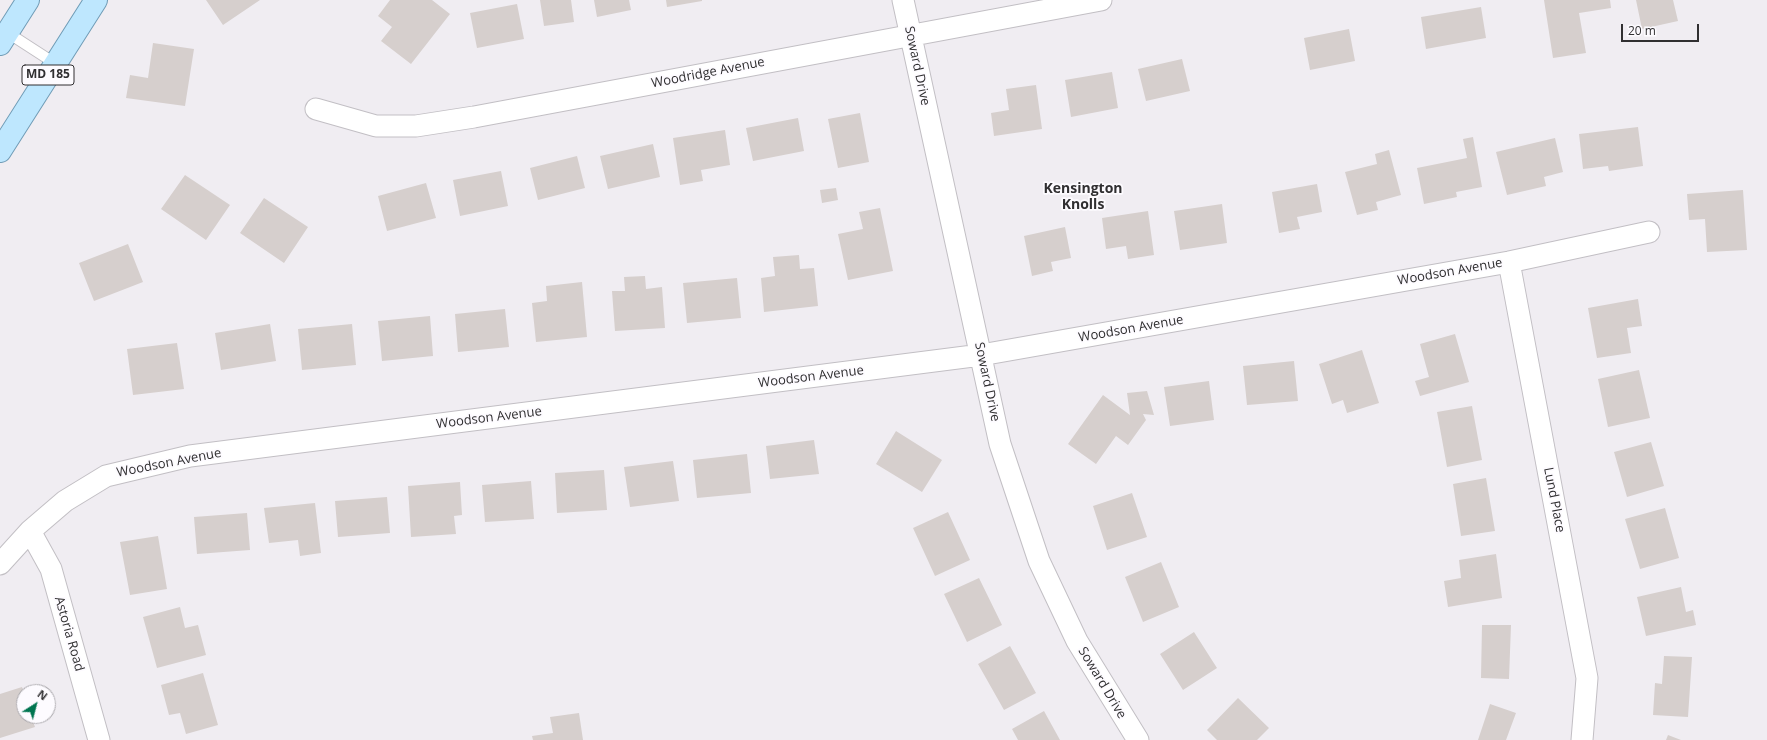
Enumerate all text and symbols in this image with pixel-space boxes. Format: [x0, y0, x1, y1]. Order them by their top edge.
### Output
scale bar [1623, 16, 1701, 42]
text: 20 m [1628, 22, 1656, 39]
street label: Soward Drive [901, 25, 933, 107]
street label: Woodridge Avenue [650, 54, 766, 92]
road number: MD 185 [22, 65, 74, 85]
district label: Kensington Knolls [1043, 181, 1123, 214]
street label: Woodson Avenue [1396, 255, 1504, 289]
street label: Woodson Avenue [1077, 312, 1185, 346]
street label: Soward Drive [971, 341, 1003, 423]
street label: Woodson Avenue [757, 363, 865, 391]
street label: Woodson Avenue [435, 404, 543, 432]
street label: Woodson Avenue [115, 445, 223, 481]
street label: Lund Place [1540, 466, 1568, 534]
street label: Astoria Road [51, 595, 87, 673]
street label: Soward Drive [1075, 644, 1129, 722]
north arrow [16, 684, 56, 724]
text: N [35, 686, 51, 703]

